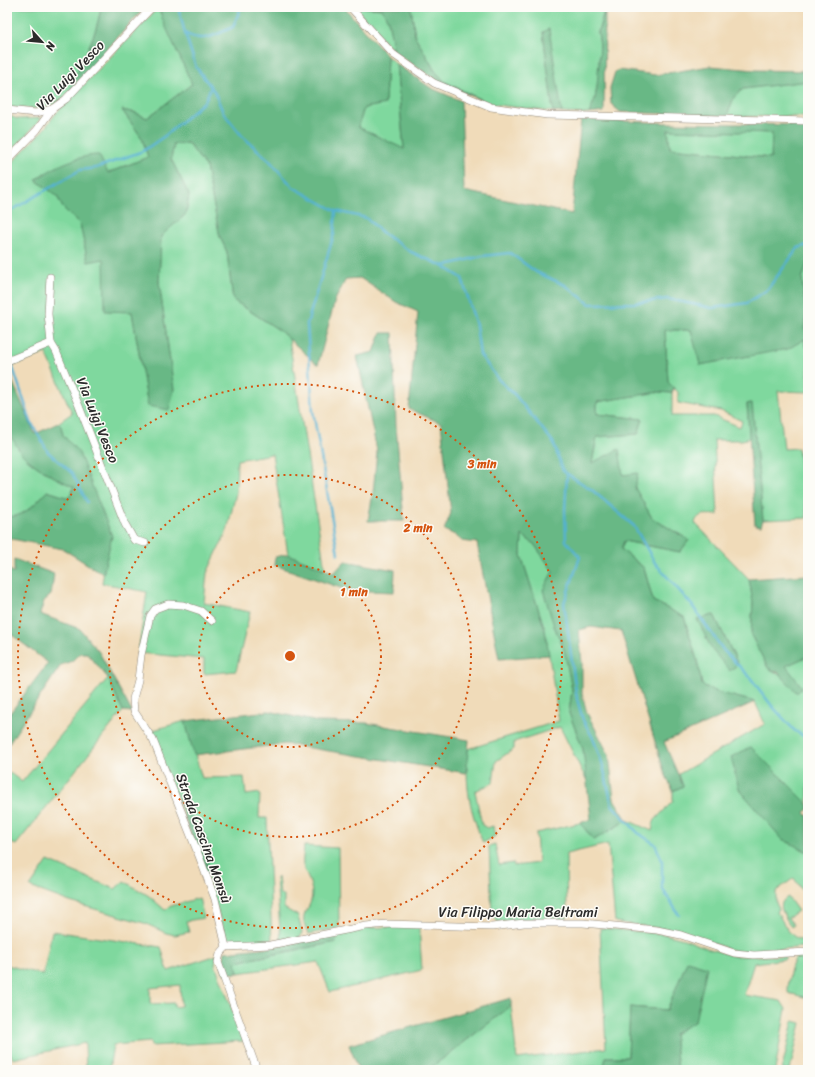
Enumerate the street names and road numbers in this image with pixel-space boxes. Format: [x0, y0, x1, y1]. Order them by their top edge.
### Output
street label: Via Luigi Vesco [30, 34, 111, 117]
street label: Via Luigi Vesco [69, 373, 126, 467]
street label: Strada Cascina Monsù [168, 770, 239, 907]
street label: Via Filippo Maria Beltrami [438, 900, 599, 925]

